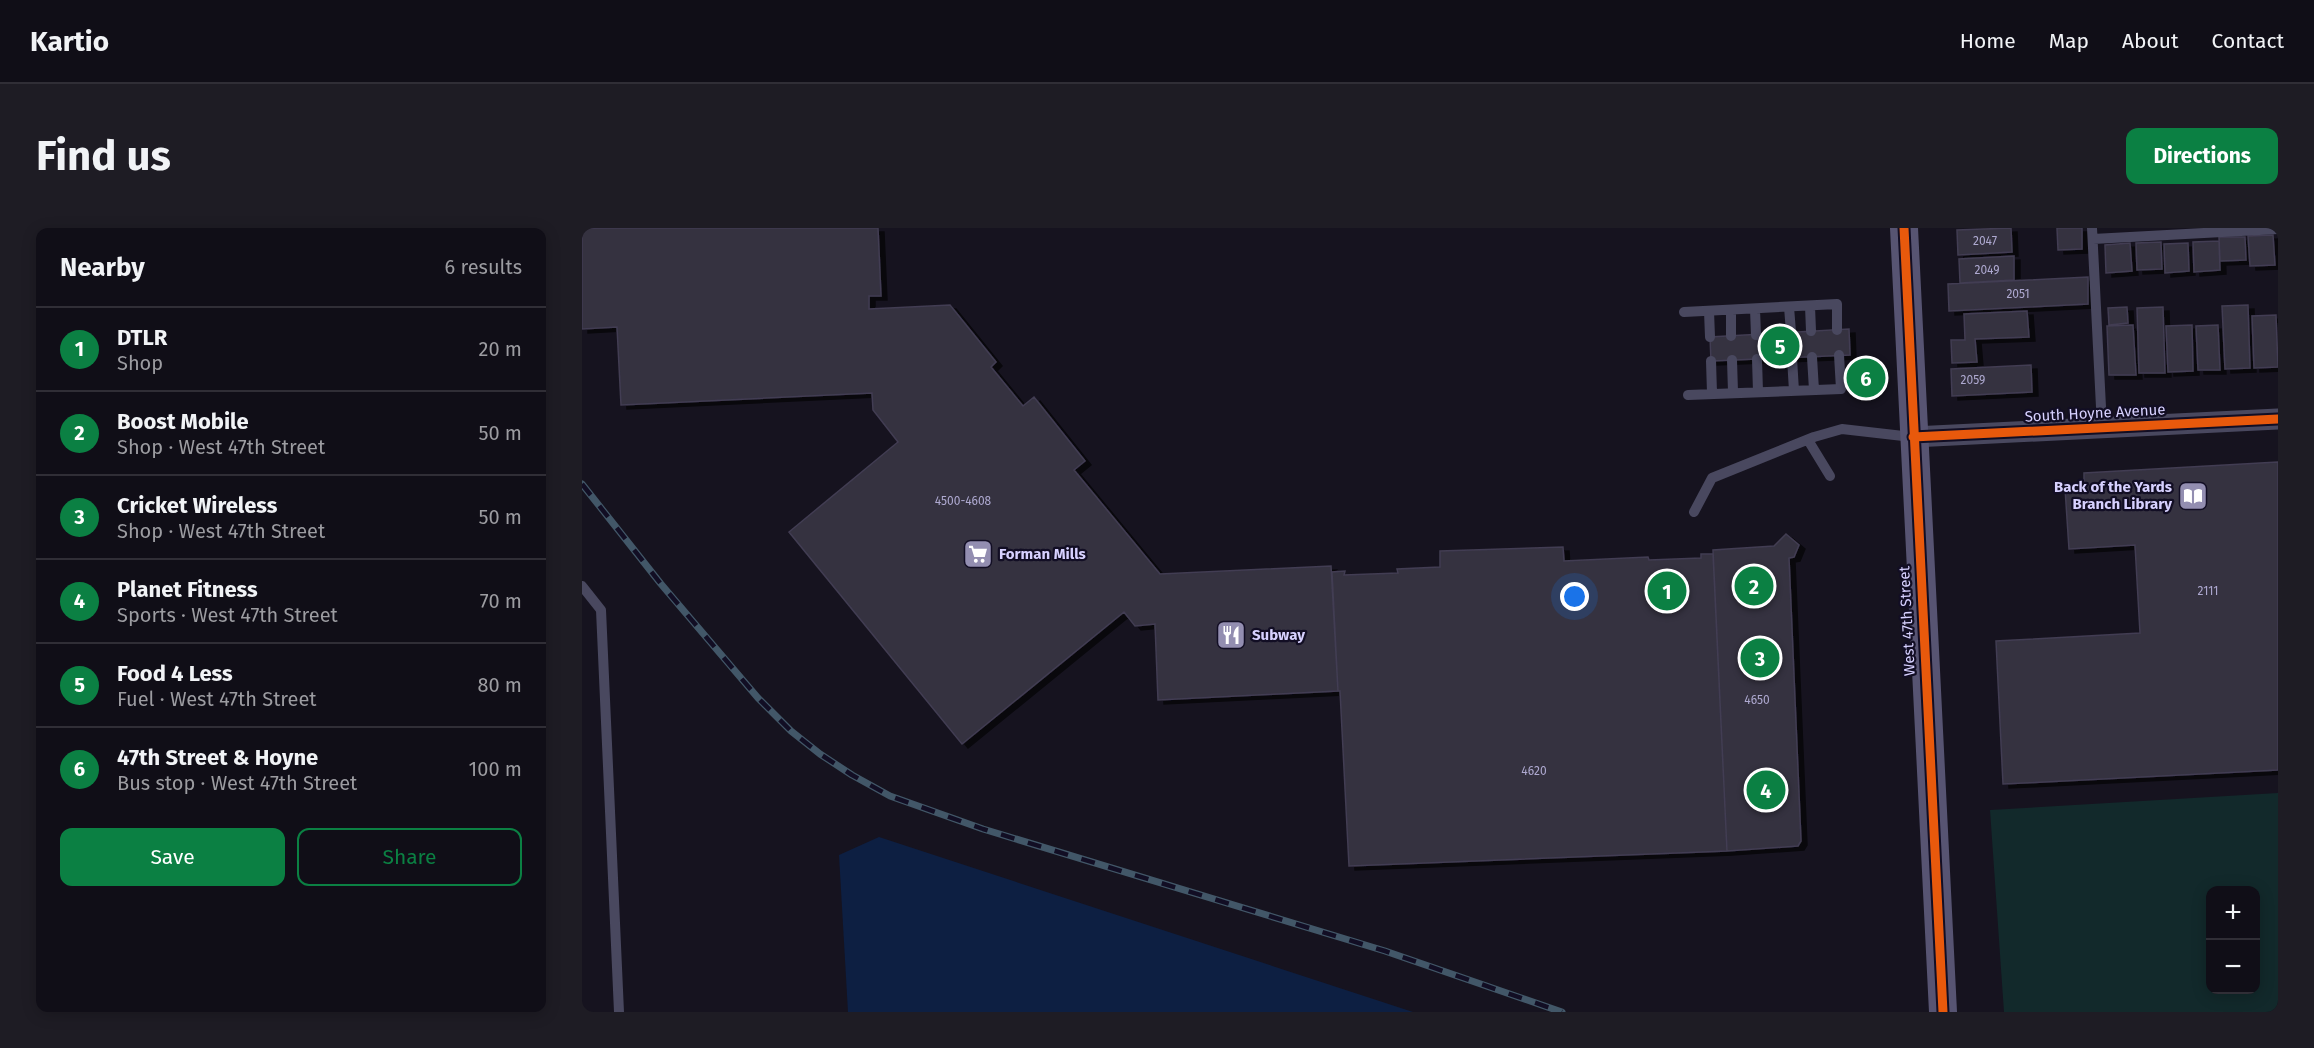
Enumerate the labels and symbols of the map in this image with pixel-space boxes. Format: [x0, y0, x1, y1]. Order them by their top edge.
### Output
house number: 2047 [1973, 234, 1997, 248]
house number: 2049 [1974, 263, 2000, 277]
house number: 2051 [2006, 287, 2030, 301]
pin: 5 [1760, 324, 1800, 368]
pin: 6 [1846, 356, 1886, 400]
house number: 2059 [1961, 373, 1985, 387]
street label: South Hoyne Avenue [2024, 400, 2166, 426]
place label: Back of the Yards Branch Library [2054, 478, 2172, 513]
library icon: Back of the Yards Branch Library [2177, 480, 2209, 512]
house number: 4500-4608 [935, 494, 992, 508]
supermarket icon: Forman Mills [962, 538, 994, 570]
place label: Forman Mills [999, 545, 1086, 563]
pin: 2 [1734, 564, 1774, 608]
street label: West 47th Street [1895, 565, 1919, 676]
pin: 1 [1648, 568, 1686, 614]
your location [1560, 582, 1589, 611]
house number: 2111 [2198, 584, 2218, 598]
restaurant icon: Subway [1215, 619, 1247, 651]
place label: Subway [1252, 626, 1305, 644]
pin: 3 [1740, 636, 1780, 680]
house number: 4650 [1744, 693, 1770, 707]
house number: 4620 [1521, 764, 1547, 778]
pin: 4 [1746, 768, 1786, 812]

